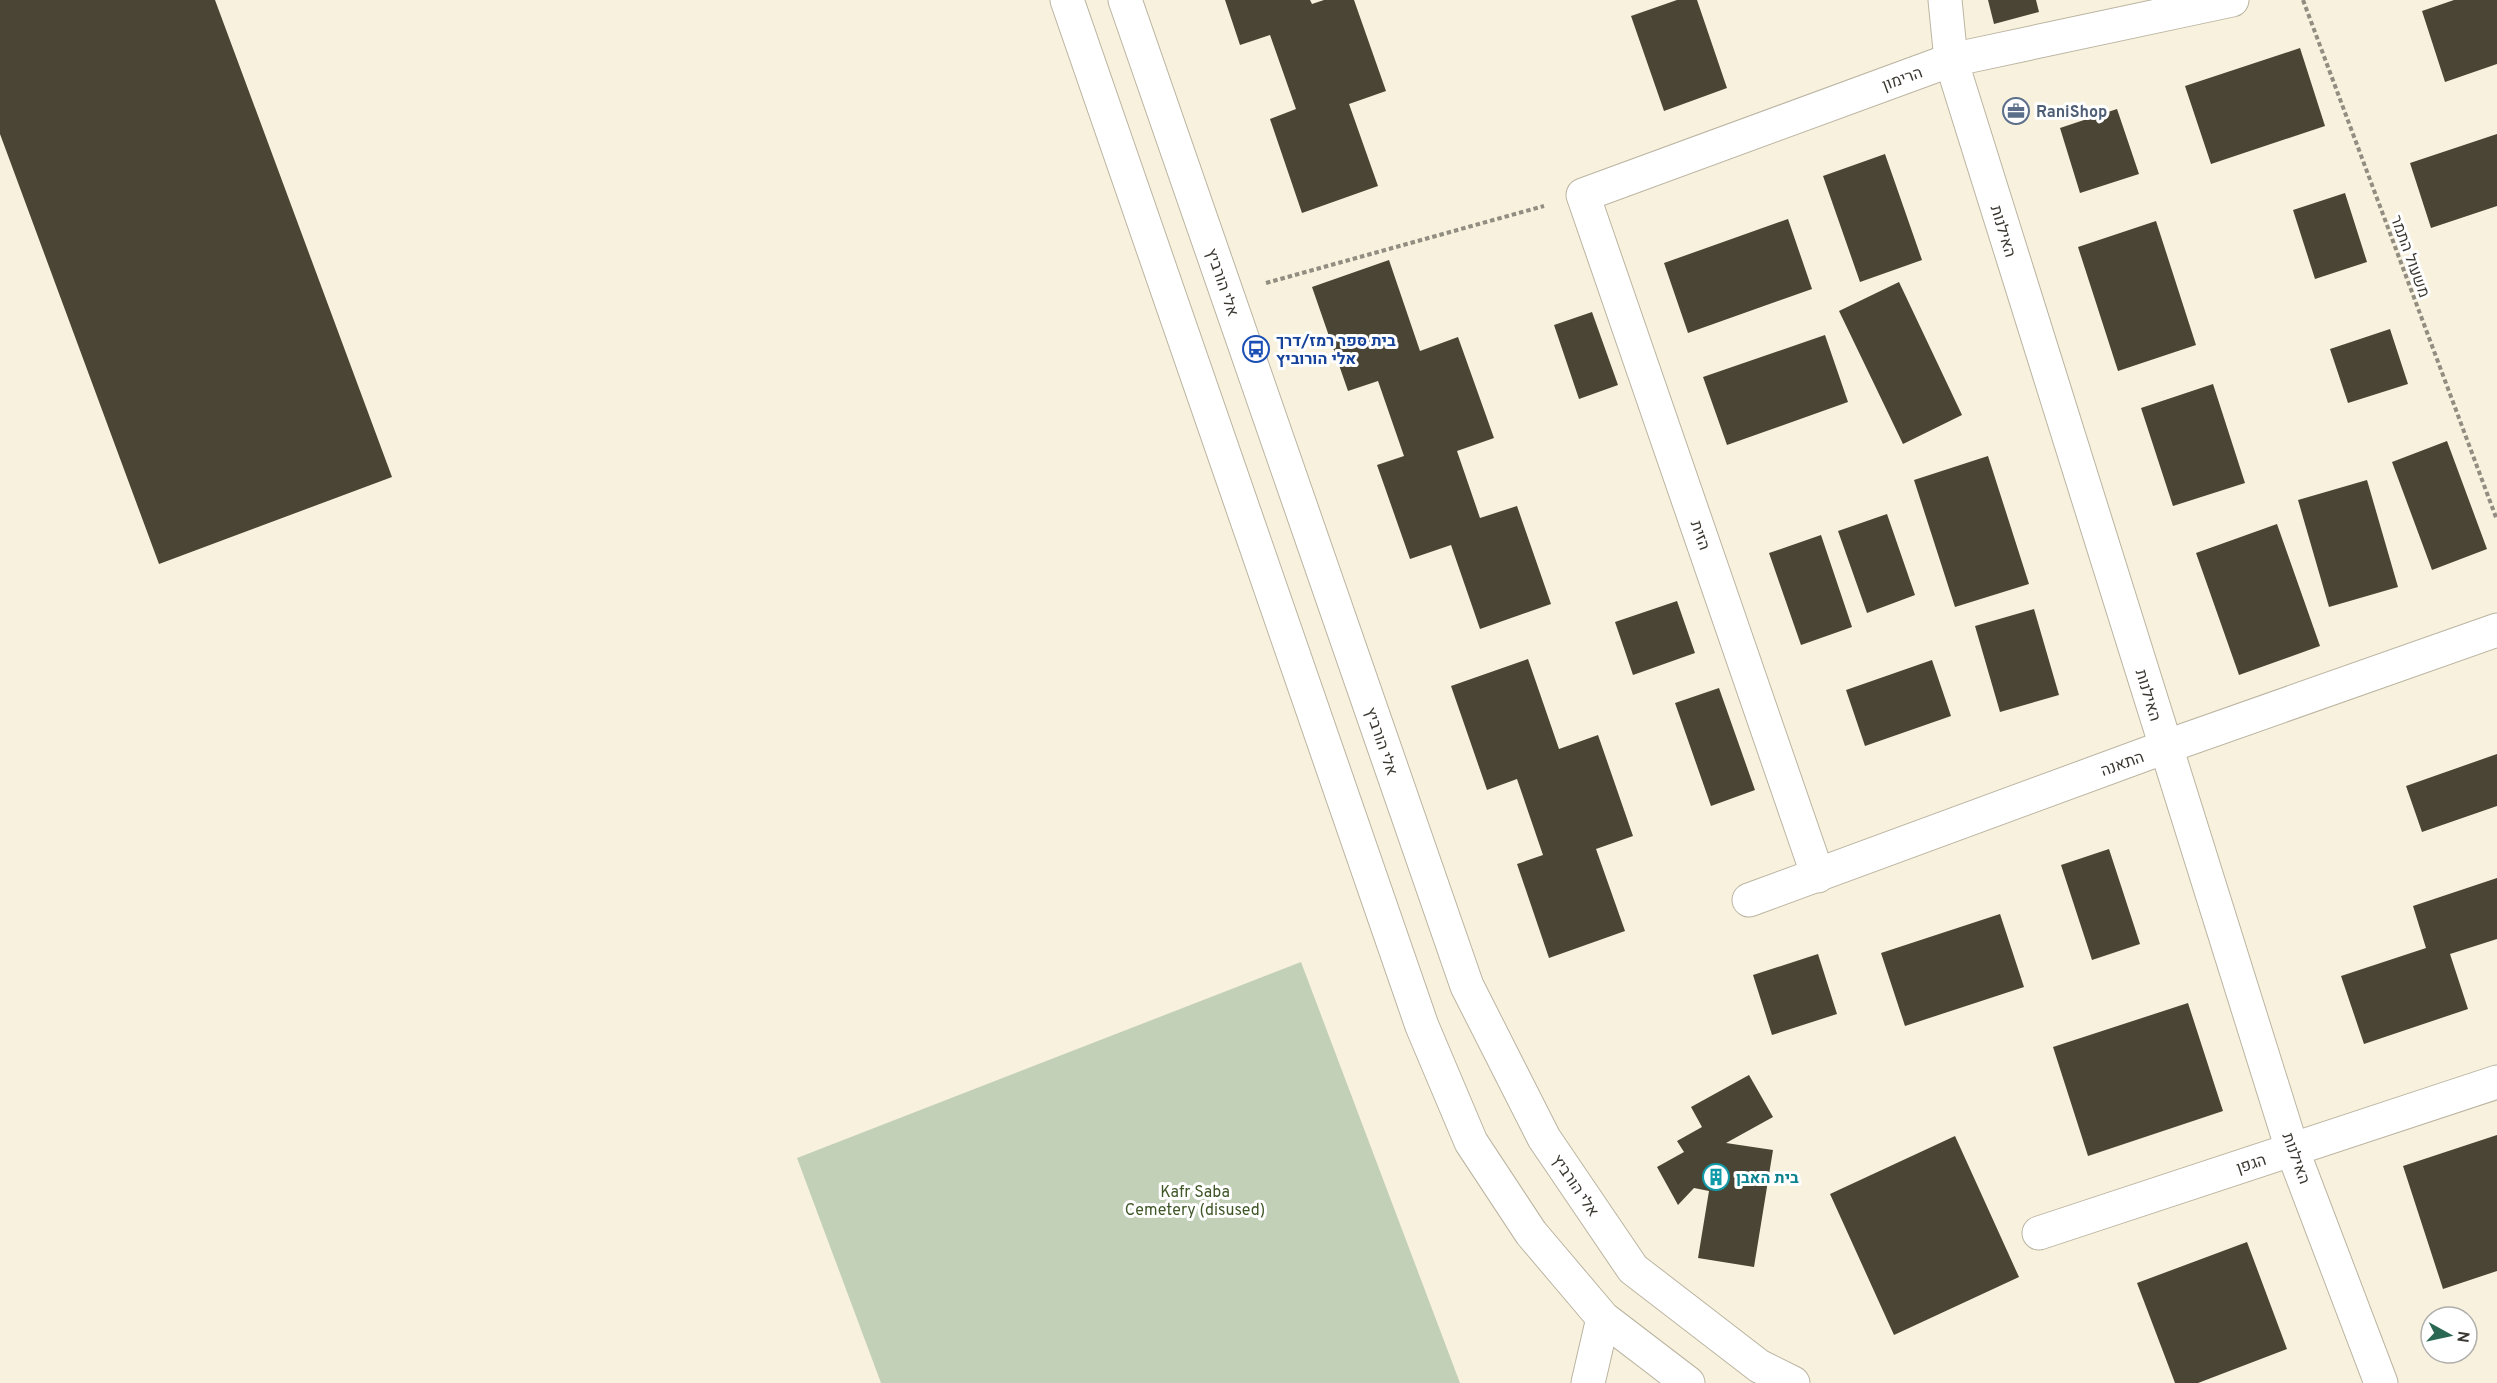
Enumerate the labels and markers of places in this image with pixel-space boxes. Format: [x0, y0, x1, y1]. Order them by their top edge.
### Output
office icon: RaniShop [2001, 96, 2031, 126]
place label: RaniShop [2036, 103, 2107, 123]
place label: בית ספר רמז/דרך אלי הורוביץ [1276, 332, 1396, 370]
bus stop icon: בית ספר רמז/דרך אלי הורוביץ [1241, 334, 1271, 364]
building icon: בית האבן [1701, 1162, 1731, 1192]
place label: בית האבן [1736, 1169, 1799, 1189]

